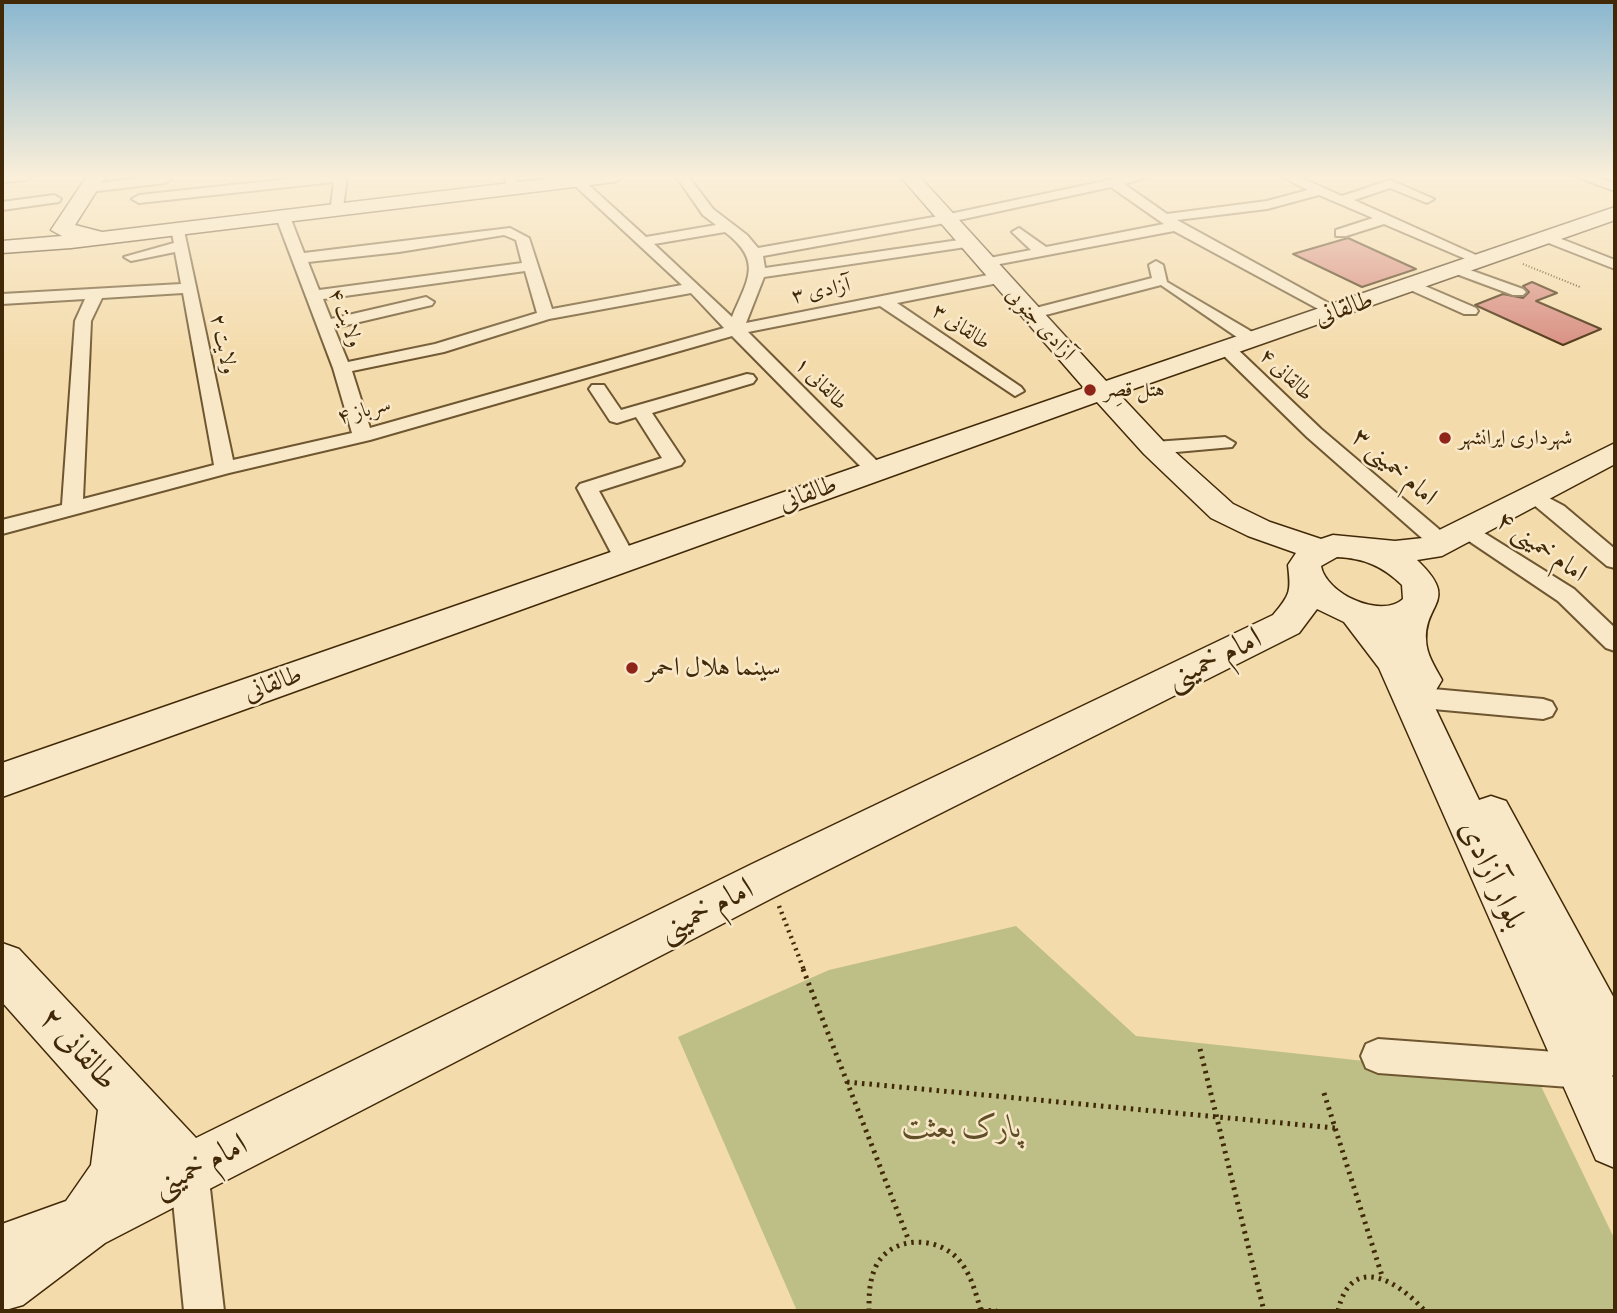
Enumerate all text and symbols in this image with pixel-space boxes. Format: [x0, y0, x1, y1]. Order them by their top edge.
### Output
street label: آزادی ۳ [789, 272, 853, 310]
street label: آزادی جنوبی [1000, 282, 1080, 366]
street label: طالقانی [1311, 284, 1377, 334]
street label: ولایت ۴ [322, 285, 368, 351]
street label: طالقانی ۳ [927, 298, 995, 356]
street label: ولایت ۲ [204, 312, 242, 376]
street label: طالقانی ۴ [1254, 343, 1318, 407]
street label: طالقانی ۱ [789, 352, 853, 416]
place label: هتل قصِر [1104, 377, 1165, 403]
marker: هتل قصِر [1082, 382, 1098, 398]
street label: سرباز ۴ [335, 392, 393, 430]
street label: امام خمینی ۳ [1345, 421, 1443, 513]
place label: شهرداری ایرانشهر [1459, 425, 1572, 451]
marker: شهرداری ایرانشهر [1437, 430, 1453, 446]
street label: طالقانی [774, 469, 842, 519]
street label: امام خمینی ۴ [1490, 505, 1592, 589]
street label: امام خمینی [1160, 619, 1268, 699]
place label: سینما هلال احمر [646, 652, 781, 684]
street label: طالقانی [239, 659, 307, 709]
marker: سینما هلال احمر [624, 660, 640, 676]
street label: بلوار آزادی [1450, 814, 1534, 936]
street label: امام خمینی [652, 870, 760, 950]
street label: طالقانی ۲ [31, 999, 125, 1099]
park label: پارک بعثت [902, 1109, 1022, 1147]
street label: امام خمینی [146, 1126, 254, 1206]

